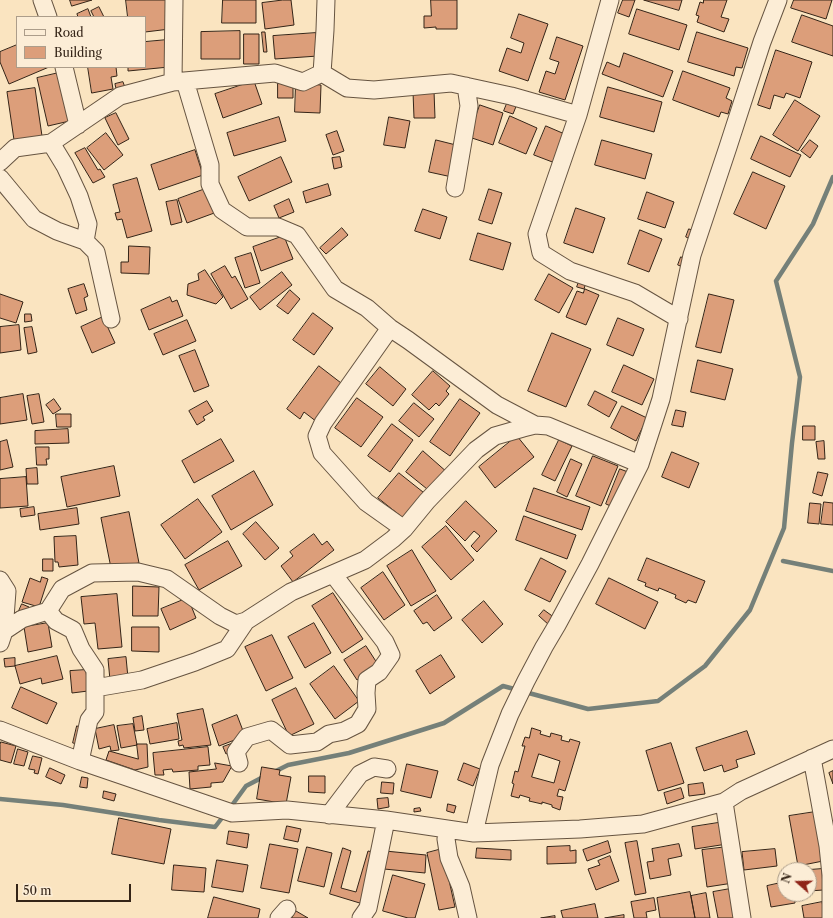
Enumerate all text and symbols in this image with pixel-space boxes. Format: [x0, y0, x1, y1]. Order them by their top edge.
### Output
legend [16, 16, 146, 68]
text: Road [54, 25, 84, 40]
text: Building [54, 45, 102, 60]
north arrow [777, 862, 817, 902]
text: N [778, 871, 795, 885]
scale bar [18, 876, 133, 902]
text: 50 m [23, 883, 52, 898]

